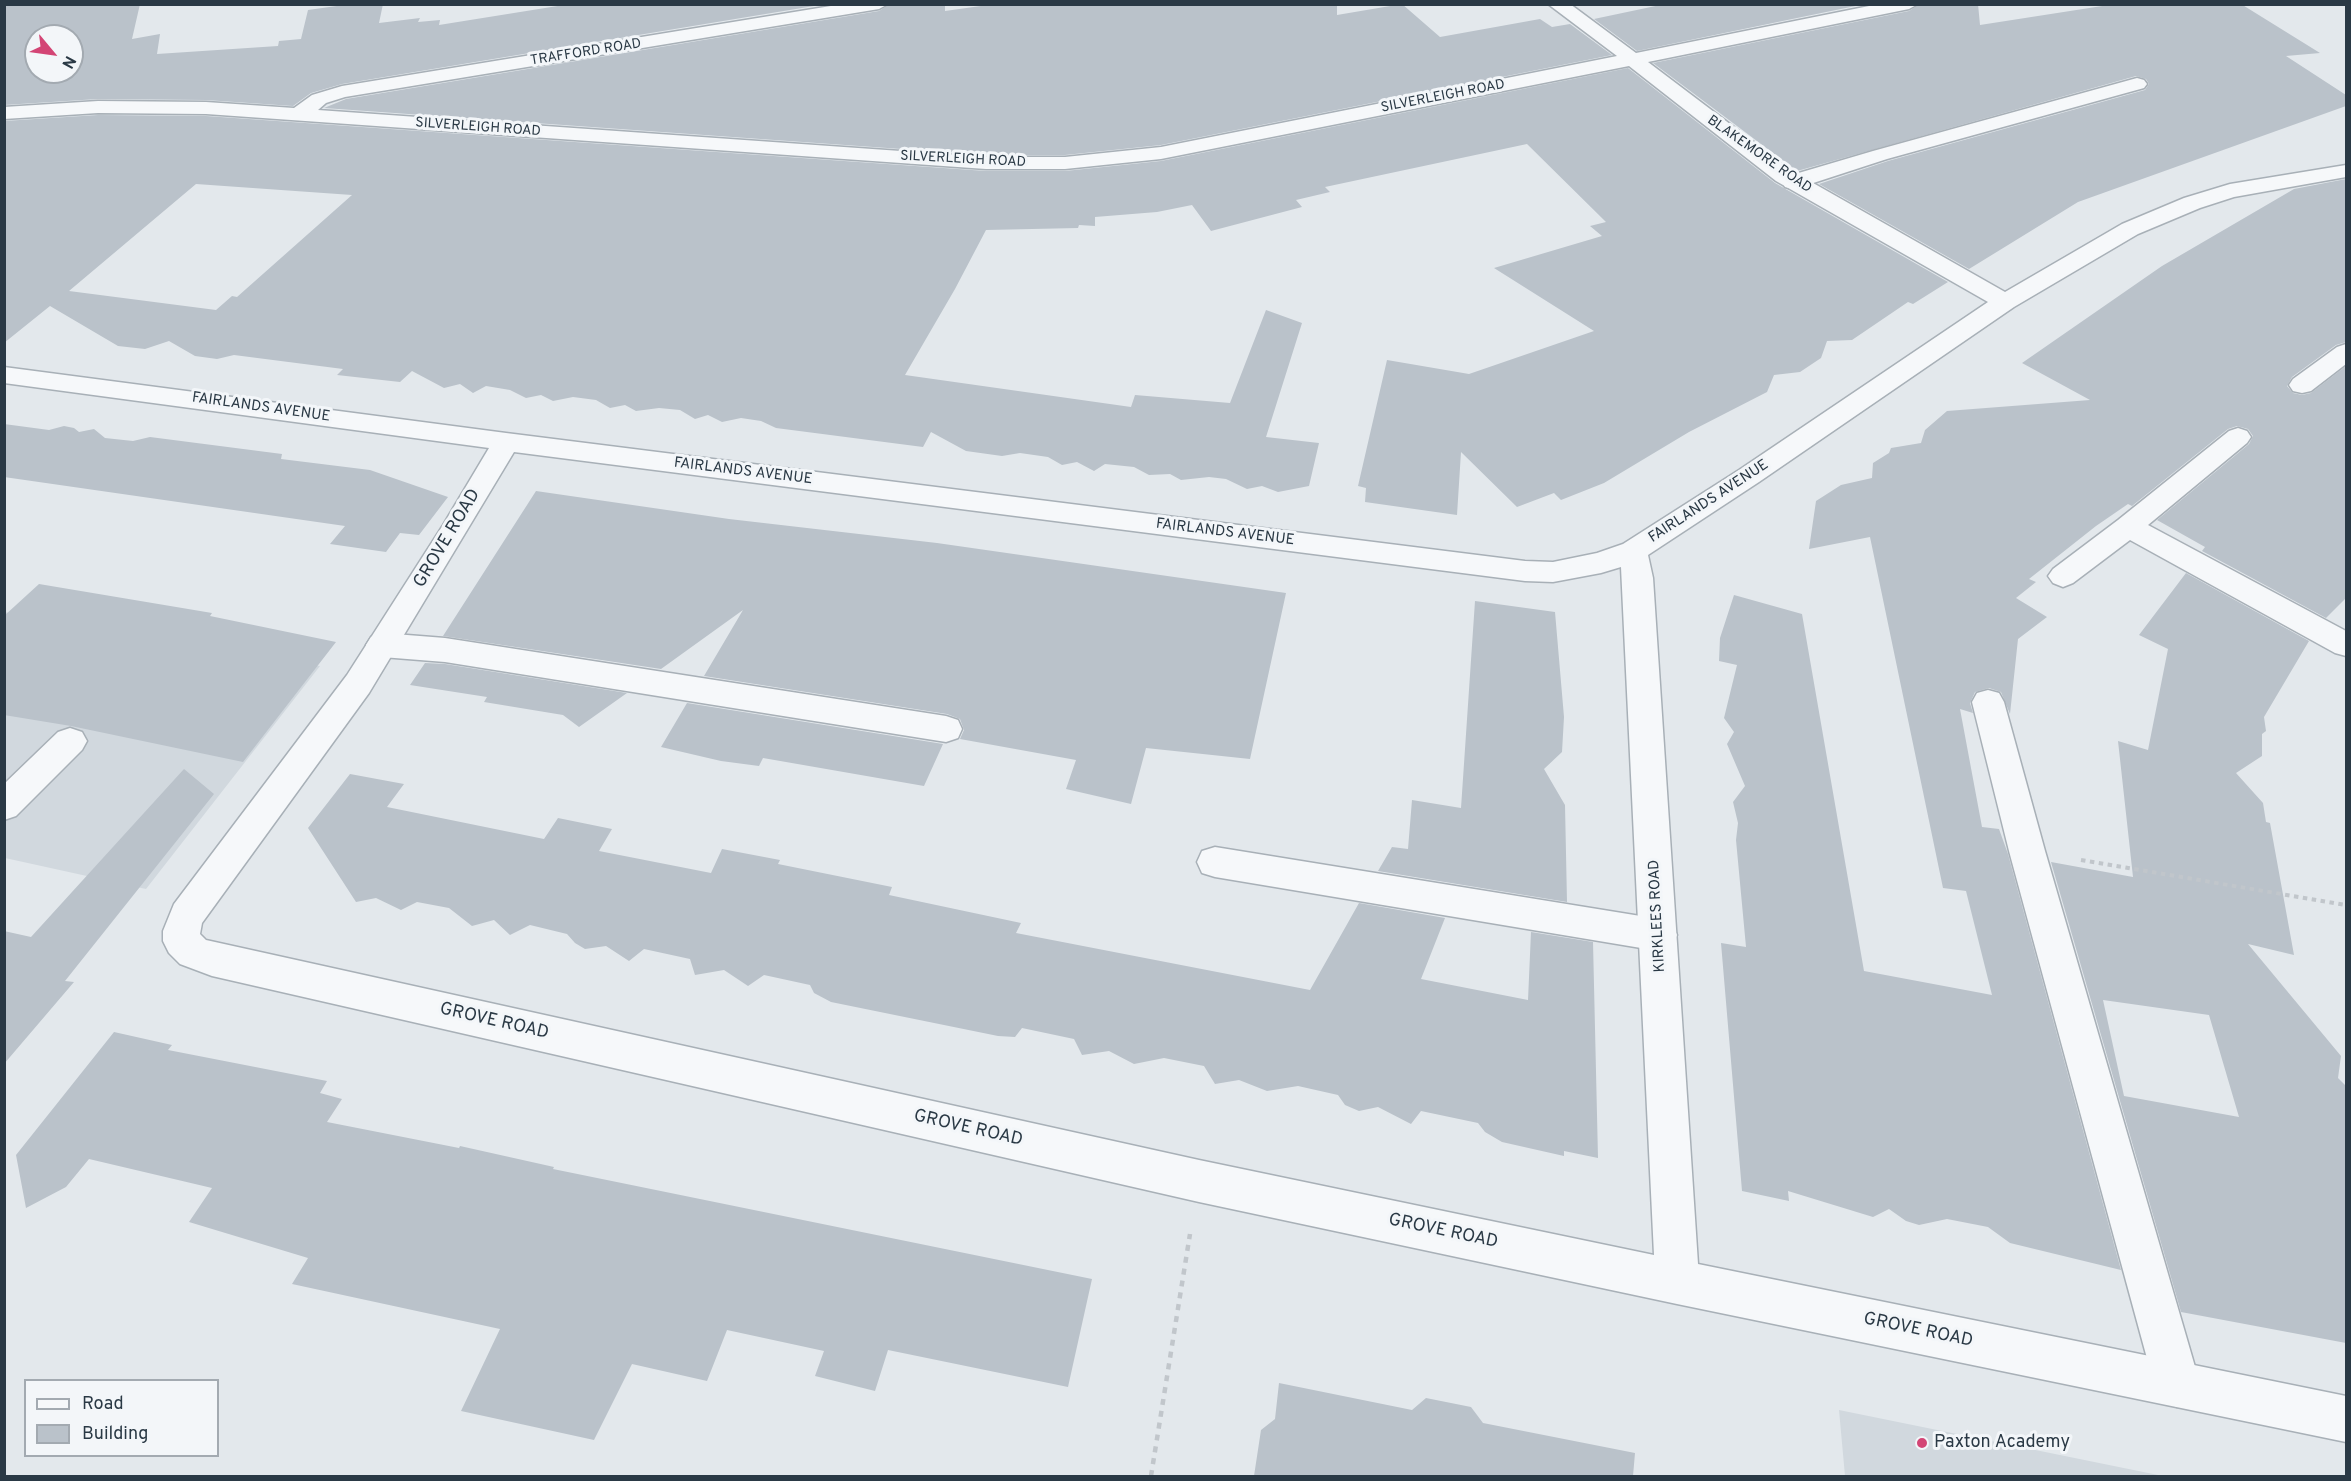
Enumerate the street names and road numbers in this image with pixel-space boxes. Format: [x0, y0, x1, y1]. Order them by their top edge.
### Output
street label: TRAFFORD ROAD [529, 36, 643, 70]
street label: SILVERLEIGH ROAD [1380, 77, 1506, 117]
street label: BLAKEMORE ROAD [1703, 113, 1815, 197]
street label: SILVERLEIGH ROAD [415, 115, 541, 141]
street label: SILVERLEIGH ROAD [900, 148, 1026, 172]
street label: FAIRLANDS AVENUE [191, 389, 331, 427]
street label: FAIRLANDS AVENUE [673, 455, 813, 489]
street label: FAIRLANDS AVENUE [1646, 456, 1772, 548]
street label: GROVE ROAD [410, 486, 486, 592]
street label: FAIRLANDS AVENUE [1155, 516, 1295, 550]
street label: KIRKLEES ROAD [1646, 859, 1670, 973]
street label: GROVE ROAD [437, 999, 551, 1045]
street label: GROVE ROAD [911, 1106, 1025, 1152]
street label: GROVE ROAD [1386, 1210, 1500, 1254]
street label: GROVE ROAD [1861, 1309, 1975, 1353]

